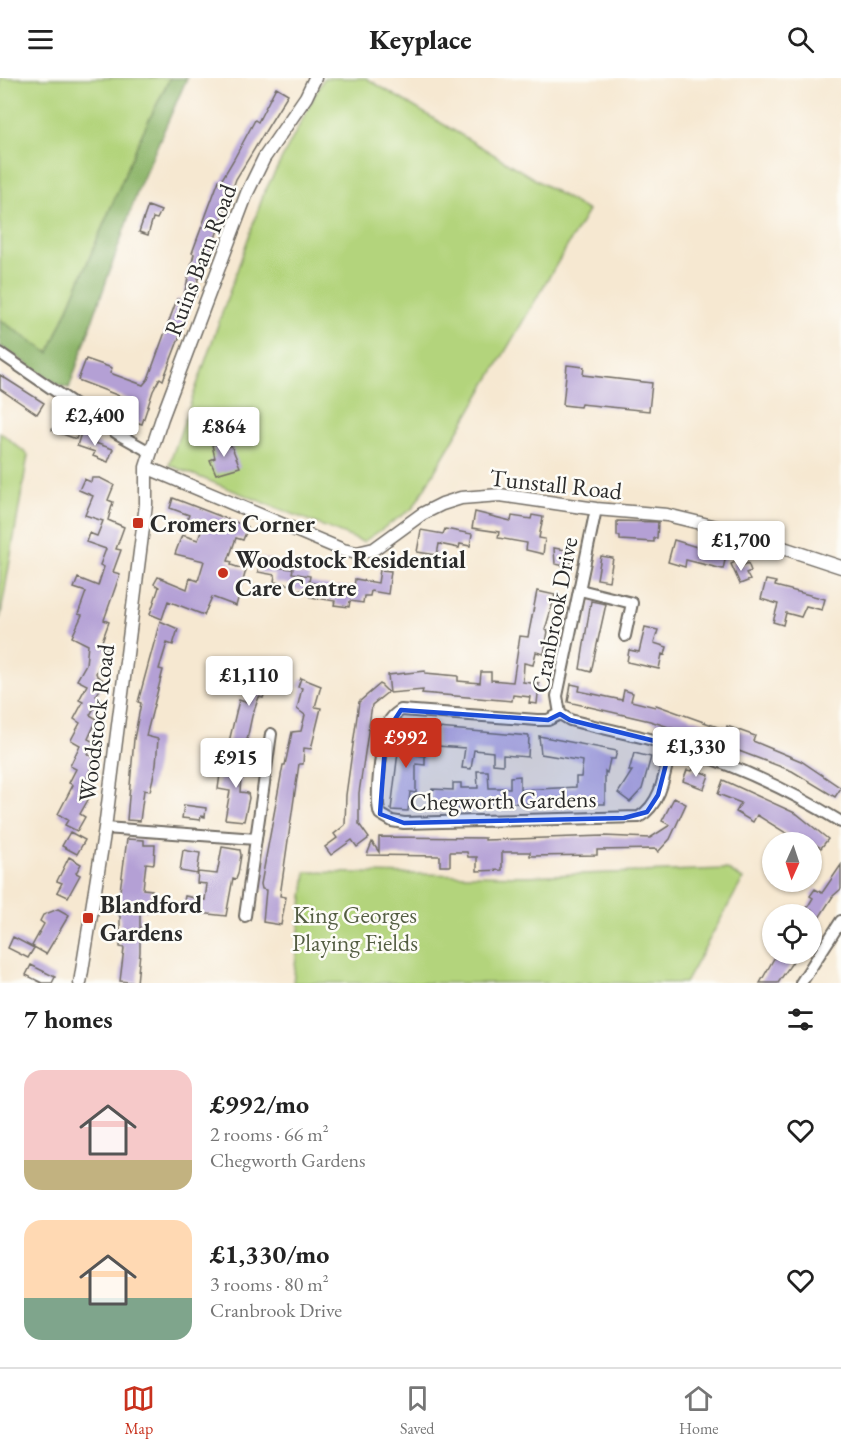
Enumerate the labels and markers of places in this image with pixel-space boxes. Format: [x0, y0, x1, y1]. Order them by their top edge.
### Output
pin: £2,400 [46, 396, 144, 447]
pin: £864 [188, 407, 260, 458]
place label: Cromers Corner [150, 508, 315, 539]
marker: Cromers Corner [131, 516, 145, 530]
pin: £1,700 [692, 521, 790, 572]
place label: Woodstock Residential Care Centre [235, 544, 466, 603]
marker: Woodstock Residential Care Centre [216, 566, 230, 580]
pin: £1,110 [200, 656, 298, 707]
pin: £992 [370, 718, 442, 769]
pin: £1,330 [647, 727, 745, 778]
pin: £915 [200, 738, 272, 789]
place label: Blandford Gardens [100, 889, 203, 948]
marker: Blandford Gardens [81, 911, 95, 925]

